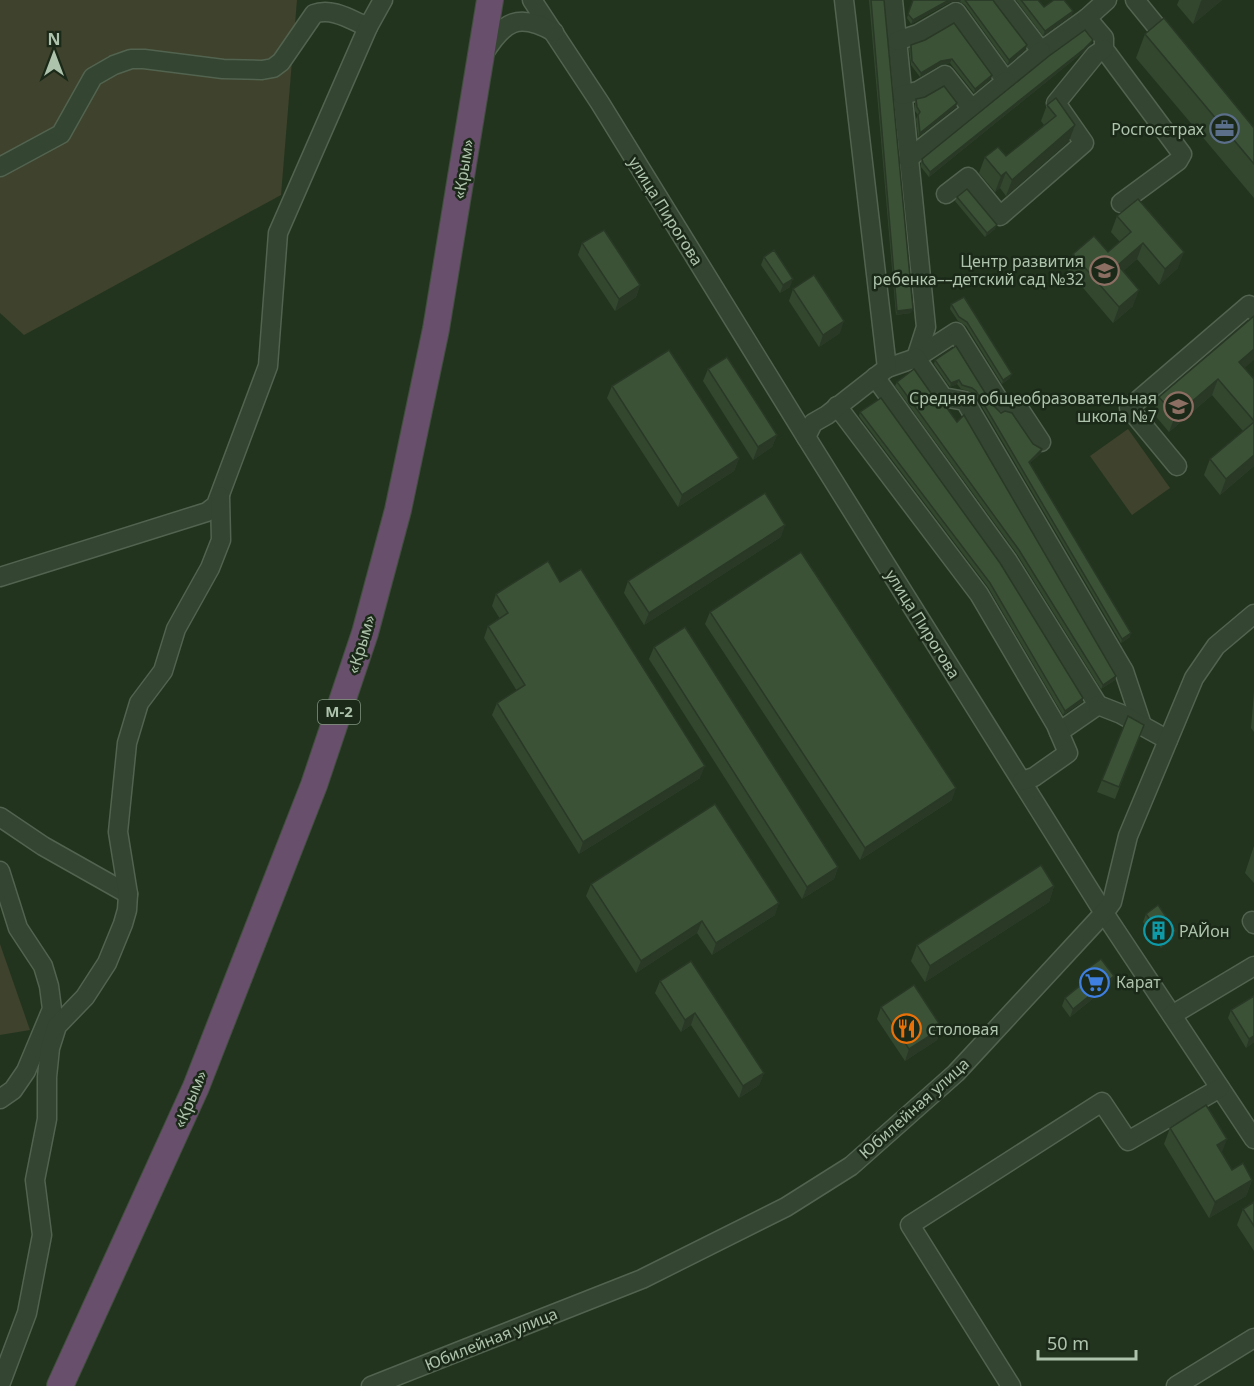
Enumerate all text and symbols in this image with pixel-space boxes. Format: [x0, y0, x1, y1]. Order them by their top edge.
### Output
north arrow [24, 24, 84, 84]
text: N [47, 28, 61, 50]
office icon: Росгосстрах [1209, 113, 1241, 145]
place label: Росгосстрах [1111, 118, 1205, 140]
street label: «Крым» [447, 137, 479, 201]
street label: улица Пирогова [624, 152, 708, 270]
place label: Центр развития ребенка––детский сад №32 [873, 250, 1084, 290]
school or university icon: Центр развития ребенка––детский сад №32 [1089, 254, 1121, 286]
place label: Средняя общеобразовательная школа №7 [909, 387, 1157, 427]
school or university icon: Средняя общеобразовательная школа №7 [1162, 391, 1194, 423]
street label: улица Пирогова [881, 565, 965, 683]
street label: «Крым» [342, 612, 380, 676]
road number: М-2 [318, 700, 360, 724]
building icon: РАЙон [1142, 915, 1174, 947]
place label: РАЙон [1179, 920, 1230, 942]
supermarket icon: Карат [1079, 966, 1111, 998]
place label: Карат [1116, 971, 1161, 993]
restaurant icon: столовая [891, 1013, 923, 1045]
place label: столовая [928, 1018, 999, 1040]
street label: Юбилейная улица [854, 1053, 974, 1163]
street label: «Крым» [168, 1067, 212, 1131]
street label: Юбилейная улица [421, 1302, 561, 1376]
scale bar [1038, 1323, 1136, 1361]
text: 50 m [1047, 1331, 1089, 1355]

